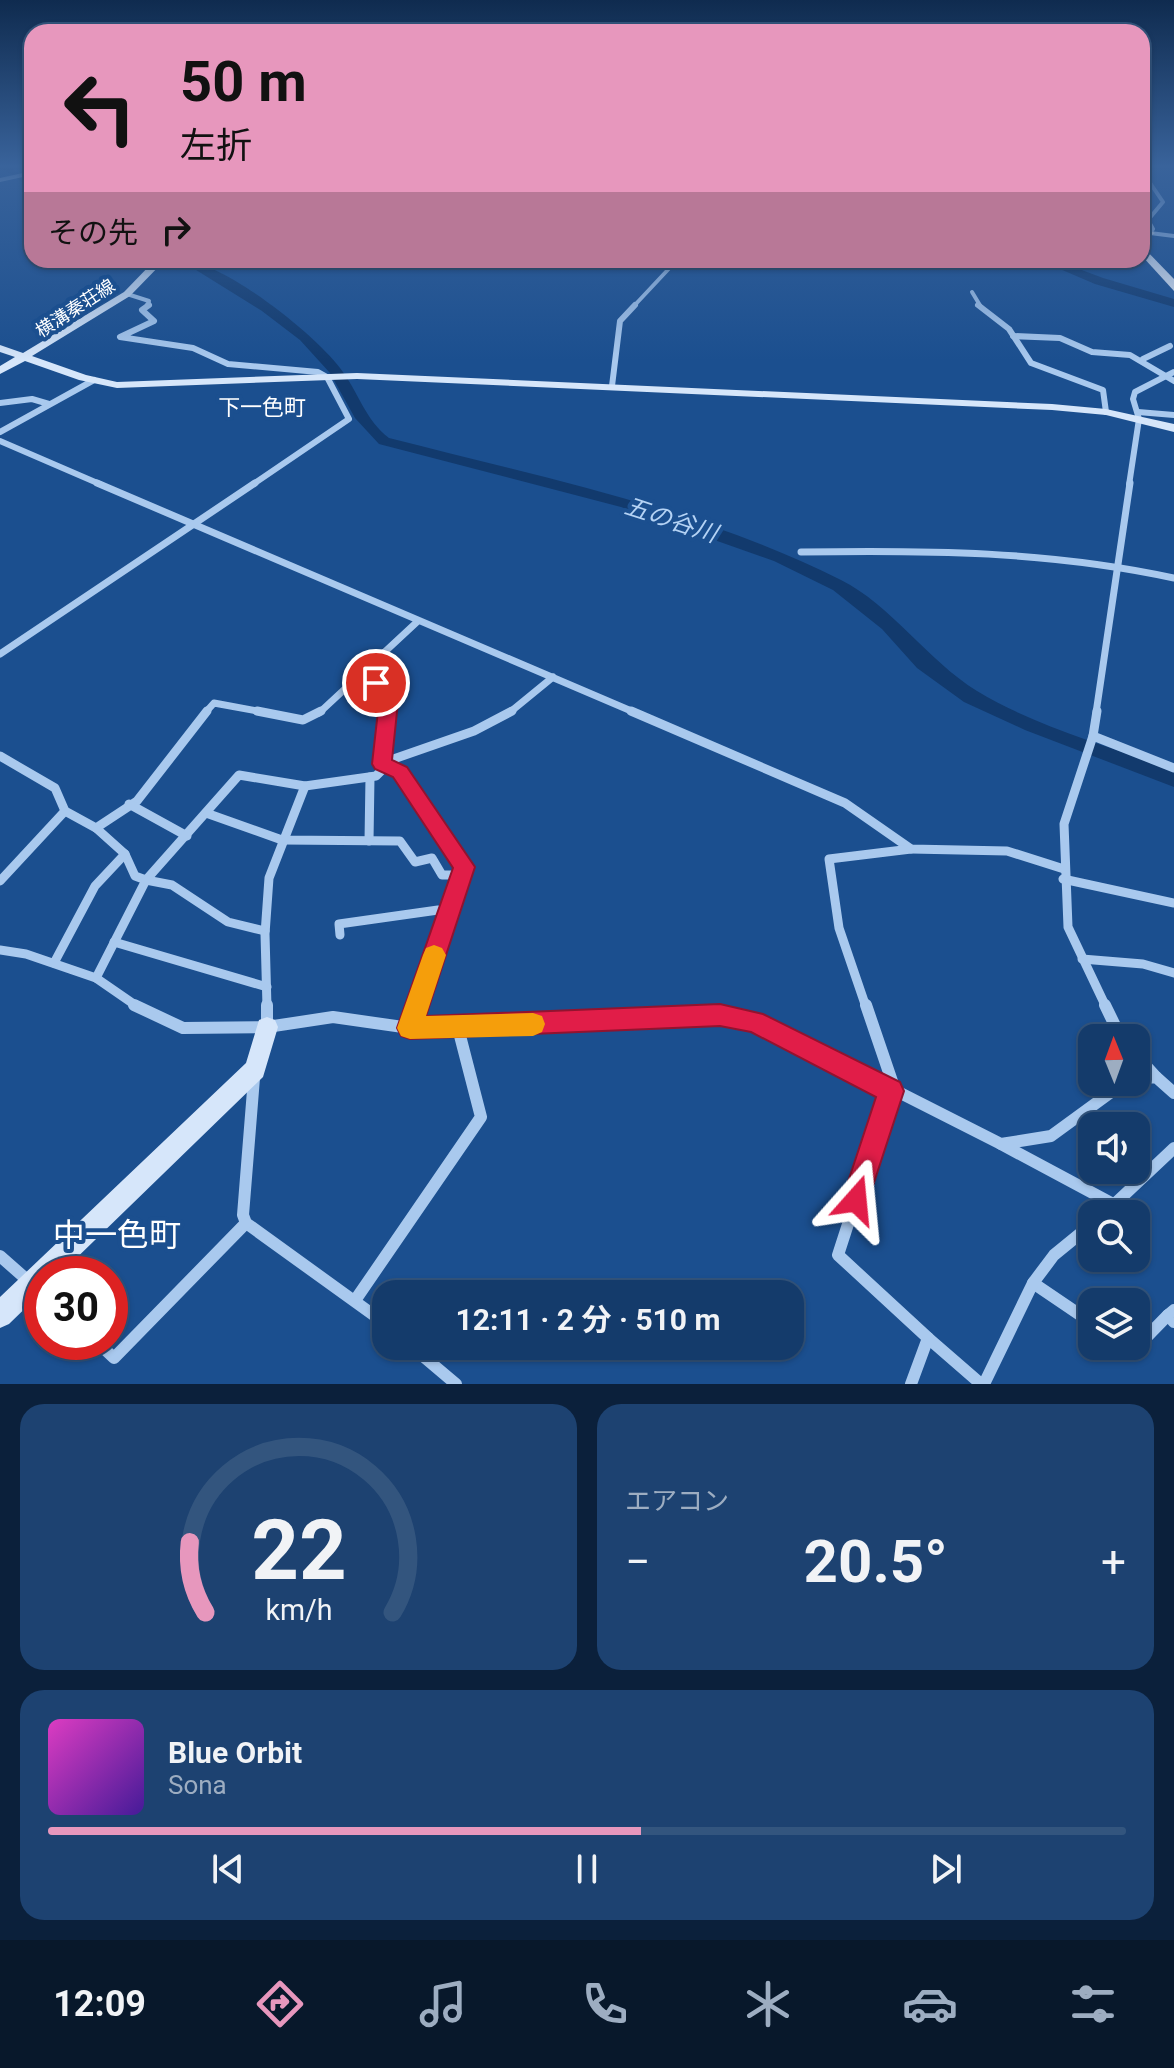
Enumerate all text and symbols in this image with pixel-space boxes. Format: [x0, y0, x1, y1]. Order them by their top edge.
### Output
text: 50 m [180, 49, 307, 115]
icon: left [48, 56, 152, 160]
text: 左折 [180, 125, 252, 167]
icon: right [154, 208, 198, 252]
text: その先 [48, 215, 138, 250]
street label: 横溝秦荘線 [32, 275, 118, 341]
district label: 下一色町 [218, 395, 306, 420]
water label: 五の谷川 [621, 492, 724, 549]
pin [342, 649, 410, 717]
icon: arrive [354, 661, 398, 705]
north arrow [1078, 1024, 1150, 1096]
map controls [1078, 1024, 1150, 1360]
button: sound [1078, 1112, 1150, 1184]
position arrow [814, 1158, 898, 1242]
button: search [1078, 1200, 1150, 1272]
district label: 中一色町 [53, 1216, 181, 1254]
speed limit sign: 30 [24, 1256, 128, 1360]
button: layers [1078, 1288, 1150, 1360]
text: 12:11 · 2 分 · 510 m [456, 1302, 720, 1337]
text: エアコン [625, 1486, 729, 1516]
text: 22 [251, 1502, 346, 1599]
text: 20.5° [804, 1526, 948, 1597]
text: − [625, 1536, 650, 1588]
text: + [1101, 1536, 1126, 1588]
text: km/h [265, 1593, 332, 1627]
text: Blue Orbit [168, 1735, 302, 1770]
text: Sona [168, 1770, 227, 1800]
icon: previous [206, 1847, 250, 1891]
icon: pause [565, 1847, 609, 1891]
icon: next [924, 1847, 968, 1891]
icon: directions [252, 1976, 308, 2032]
icon: music [415, 1976, 471, 2032]
icon: phone [577, 1976, 633, 2032]
icon: climate [740, 1976, 796, 2032]
icon: car [902, 1976, 958, 2032]
icon: filters [1065, 1976, 1121, 2032]
text: 12:09 [53, 1983, 146, 2025]

